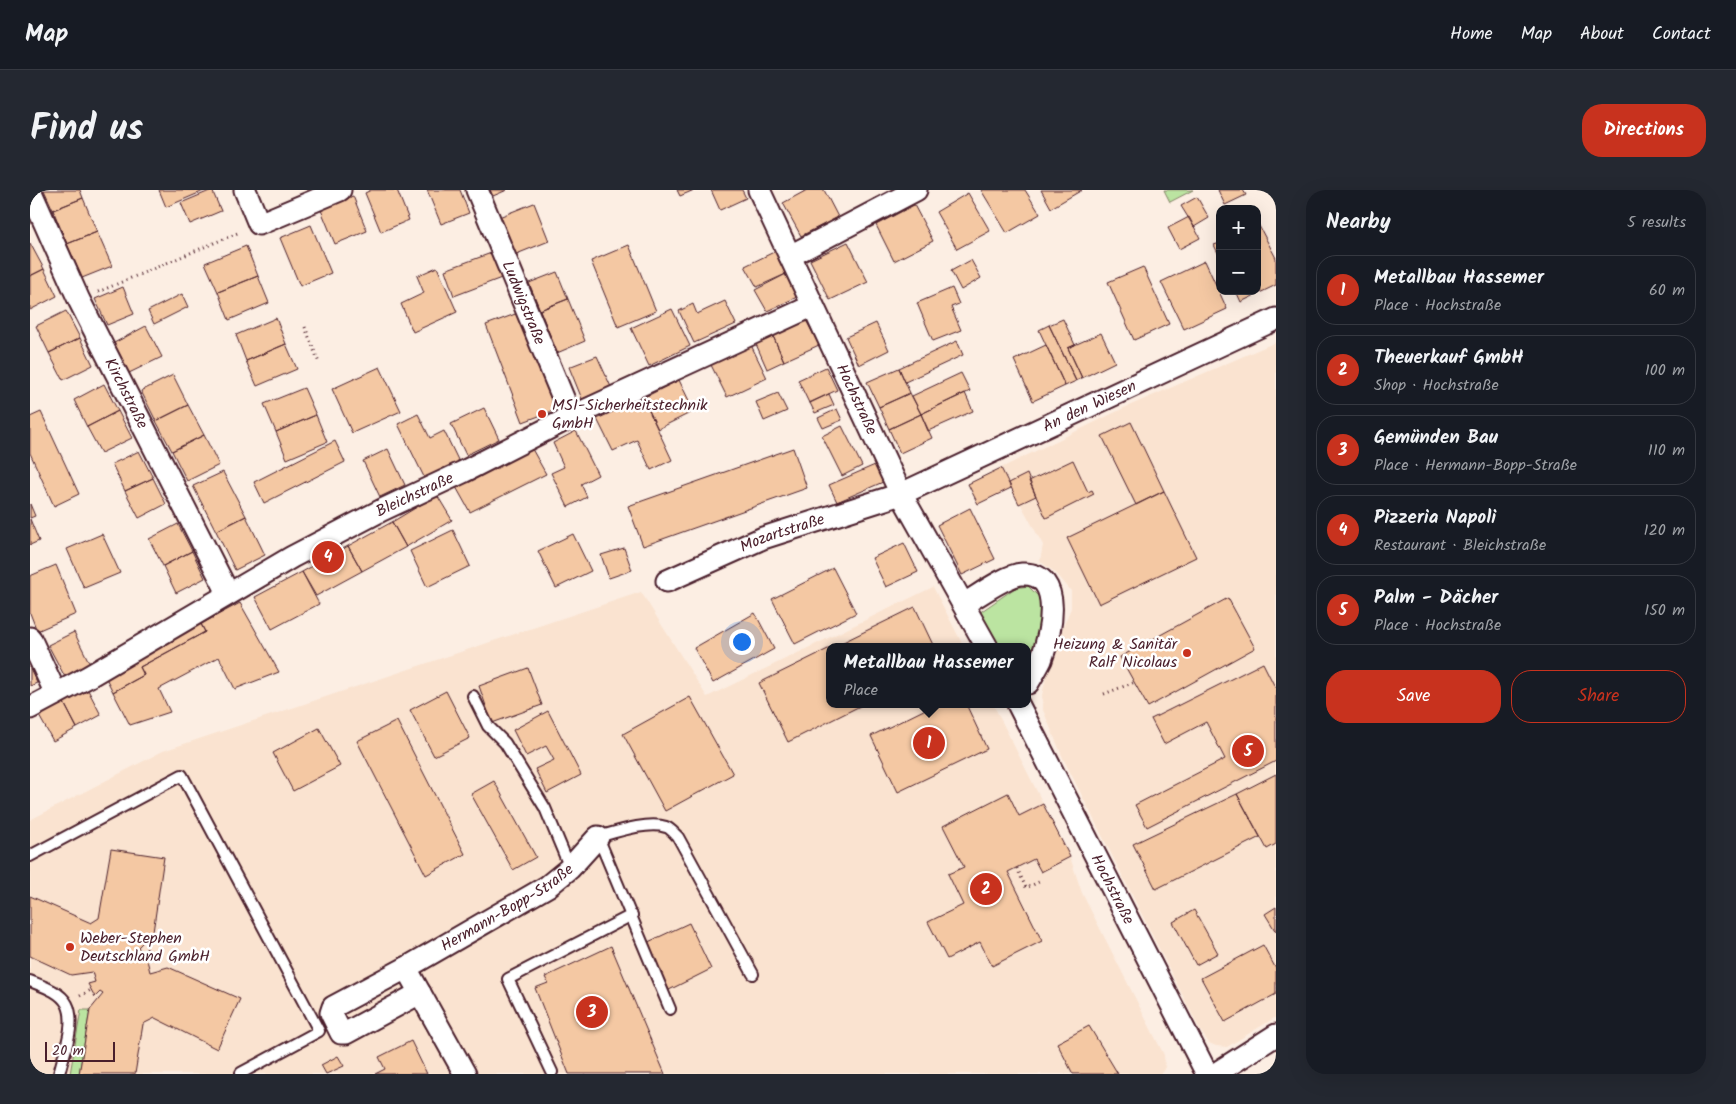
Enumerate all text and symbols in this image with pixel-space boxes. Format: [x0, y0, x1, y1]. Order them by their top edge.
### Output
text: Map [25, 15, 68, 54]
text: Home [1450, 20, 1493, 49]
text: Map [1521, 20, 1552, 49]
text: About [1580, 20, 1624, 49]
text: Contact [1652, 20, 1711, 49]
text: Find us [30, 102, 143, 158]
button: Directions [1582, 104, 1706, 157]
map controls [1216, 205, 1261, 295]
button: + [1216, 205, 1261, 250]
text: Nearby [1326, 206, 1391, 239]
text: 5 results [1627, 210, 1686, 235]
button: − [1216, 250, 1261, 295]
street label: Ludwigstraße [495, 257, 552, 349]
text: Metallbau Hassemer [1374, 263, 1544, 293]
text: 1 [1341, 278, 1345, 303]
text: 60 m [1649, 278, 1685, 303]
text: Place · Hochstraße [1374, 293, 1501, 318]
text: Theuerkauf GmbH [1374, 343, 1524, 373]
street label: Kirchstraße [98, 353, 155, 433]
text: 2 [1338, 358, 1348, 383]
text: 100 m [1645, 358, 1685, 383]
street label: Hochstraße [829, 360, 884, 439]
street label: An den Wiesen [1038, 373, 1140, 439]
text: Shop · Hochstraße [1374, 373, 1499, 398]
place label: MSI-Sicherheitstechnik GmbH [552, 393, 708, 436]
marker: MSI-Sicherheitstechnik GmbH [536, 408, 548, 420]
text: Gemünden Bau [1374, 423, 1498, 453]
text: 3 [1339, 438, 1347, 463]
text: 110 m [1648, 438, 1685, 463]
text: Place · Hermann-Bopp-Straße [1374, 453, 1577, 478]
street label: Bleichstraße [371, 466, 458, 524]
text: Pizzeria Napoli [1374, 503, 1496, 533]
street label: Mozartstraße [736, 507, 828, 559]
text: 4 [1339, 518, 1347, 543]
text: 120 m [1644, 518, 1685, 543]
text: Restaurant · Bleichstraße [1374, 533, 1546, 558]
pin: 4 [312, 538, 344, 576]
text: Palm - Dächer [1374, 583, 1498, 613]
text: 5 [1339, 598, 1347, 623]
text: 150 m [1644, 598, 1685, 623]
text: Place · Hochstraße [1374, 613, 1501, 638]
your location [729, 629, 755, 655]
place label: Heizung & Sanitär Ralf Nicolaus [1053, 632, 1179, 675]
popup [826, 643, 1031, 708]
marker: Heizung & Sanitär Ralf Nicolaus [1181, 647, 1193, 659]
text: Metallbau Hassemer [844, 648, 1013, 678]
button: Save [1326, 670, 1501, 723]
button: Share [1511, 670, 1686, 723]
text: Place [844, 678, 878, 703]
pin: 1 [913, 724, 945, 762]
pin: 5 [1232, 732, 1264, 770]
street label: Hochstraße [1084, 850, 1141, 929]
street label: Hermann-Bopp-Straße [436, 857, 579, 958]
pin: 2 [970, 870, 1002, 908]
place label: Weber-Stephen Deutschland GmbH [80, 926, 210, 969]
marker: Weber-Stephen Deutschland GmbH [64, 941, 76, 953]
pin: 3 [576, 993, 608, 1031]
scale bar [45, 1039, 115, 1062]
text: 20 m [52, 1040, 84, 1062]

